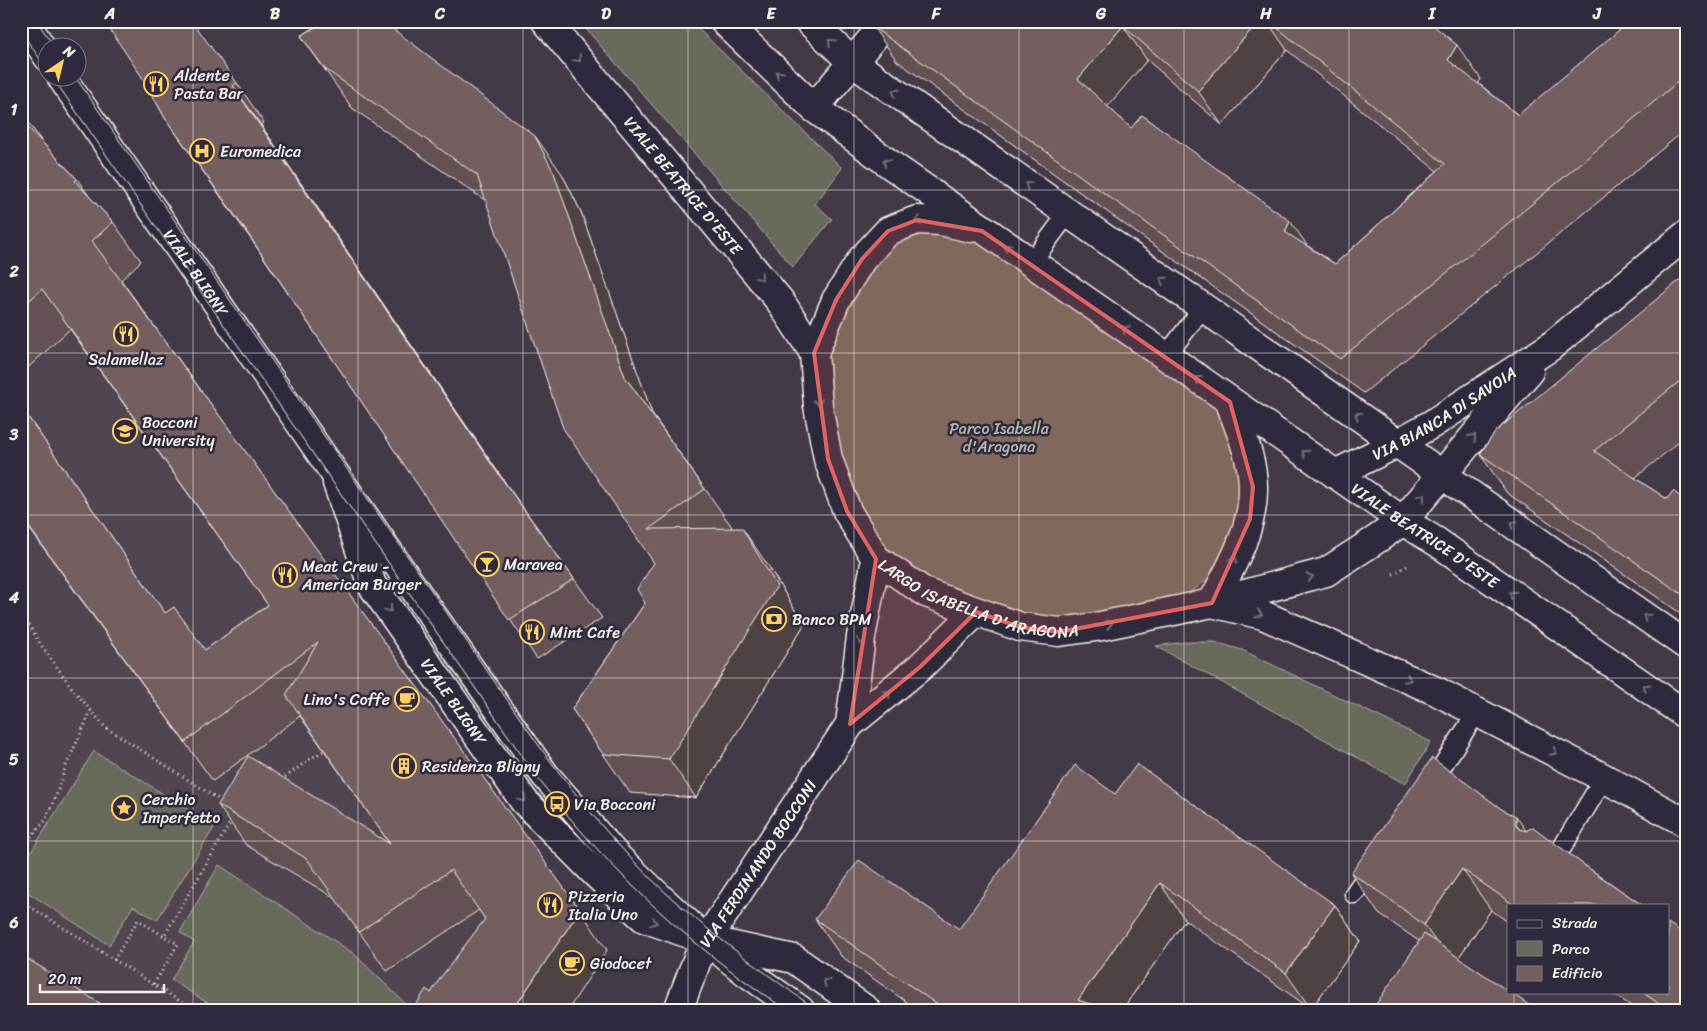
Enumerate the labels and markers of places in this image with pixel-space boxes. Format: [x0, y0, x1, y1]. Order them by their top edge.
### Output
place label: Aldente Pasta Bar [173, 61, 245, 108]
restaurant icon: Aldente Pasta Bar [143, 71, 169, 97]
place label: Euromedica [220, 137, 302, 166]
hospital icon: Euromedica [189, 138, 215, 164]
restaurant icon: Salamellaz [113, 321, 139, 347]
place label: Salamellaz [88, 345, 164, 374]
place label: Bocconi University [142, 408, 216, 455]
school or university icon: Bocconi University [112, 418, 138, 444]
place label: Maravea [504, 550, 563, 579]
bar icon: Maravea [474, 551, 500, 577]
place label: Meat Crew - American Burger [301, 552, 422, 599]
restaurant icon: Meat Crew - American Burger [272, 562, 298, 588]
place label: Banco BPM [792, 605, 872, 634]
bank icon: Banco BPM [761, 606, 787, 632]
place label: Mint Cafe [550, 618, 620, 647]
restaurant icon: Mint Cafe [519, 619, 545, 645]
place label: Lino's Coffe [304, 685, 390, 714]
cafe icon: Lino's Coffe [394, 686, 420, 712]
place label: Residenza Bligny [422, 752, 541, 781]
building icon: Residenza Bligny [391, 753, 417, 779]
place label: Cerchio Imperfetto [141, 785, 220, 832]
place label: Via Bocconi [574, 790, 656, 819]
bus stop icon: Via Bocconi [544, 791, 570, 817]
place icon: Cerchio Imperfetto [111, 795, 137, 821]
place label: Pizzeria Italia Uno [567, 882, 638, 929]
restaurant icon: Pizzeria Italia Uno [537, 892, 563, 918]
place label: Giodocet [590, 949, 652, 978]
cafe icon: Giodocet [559, 950, 585, 976]

